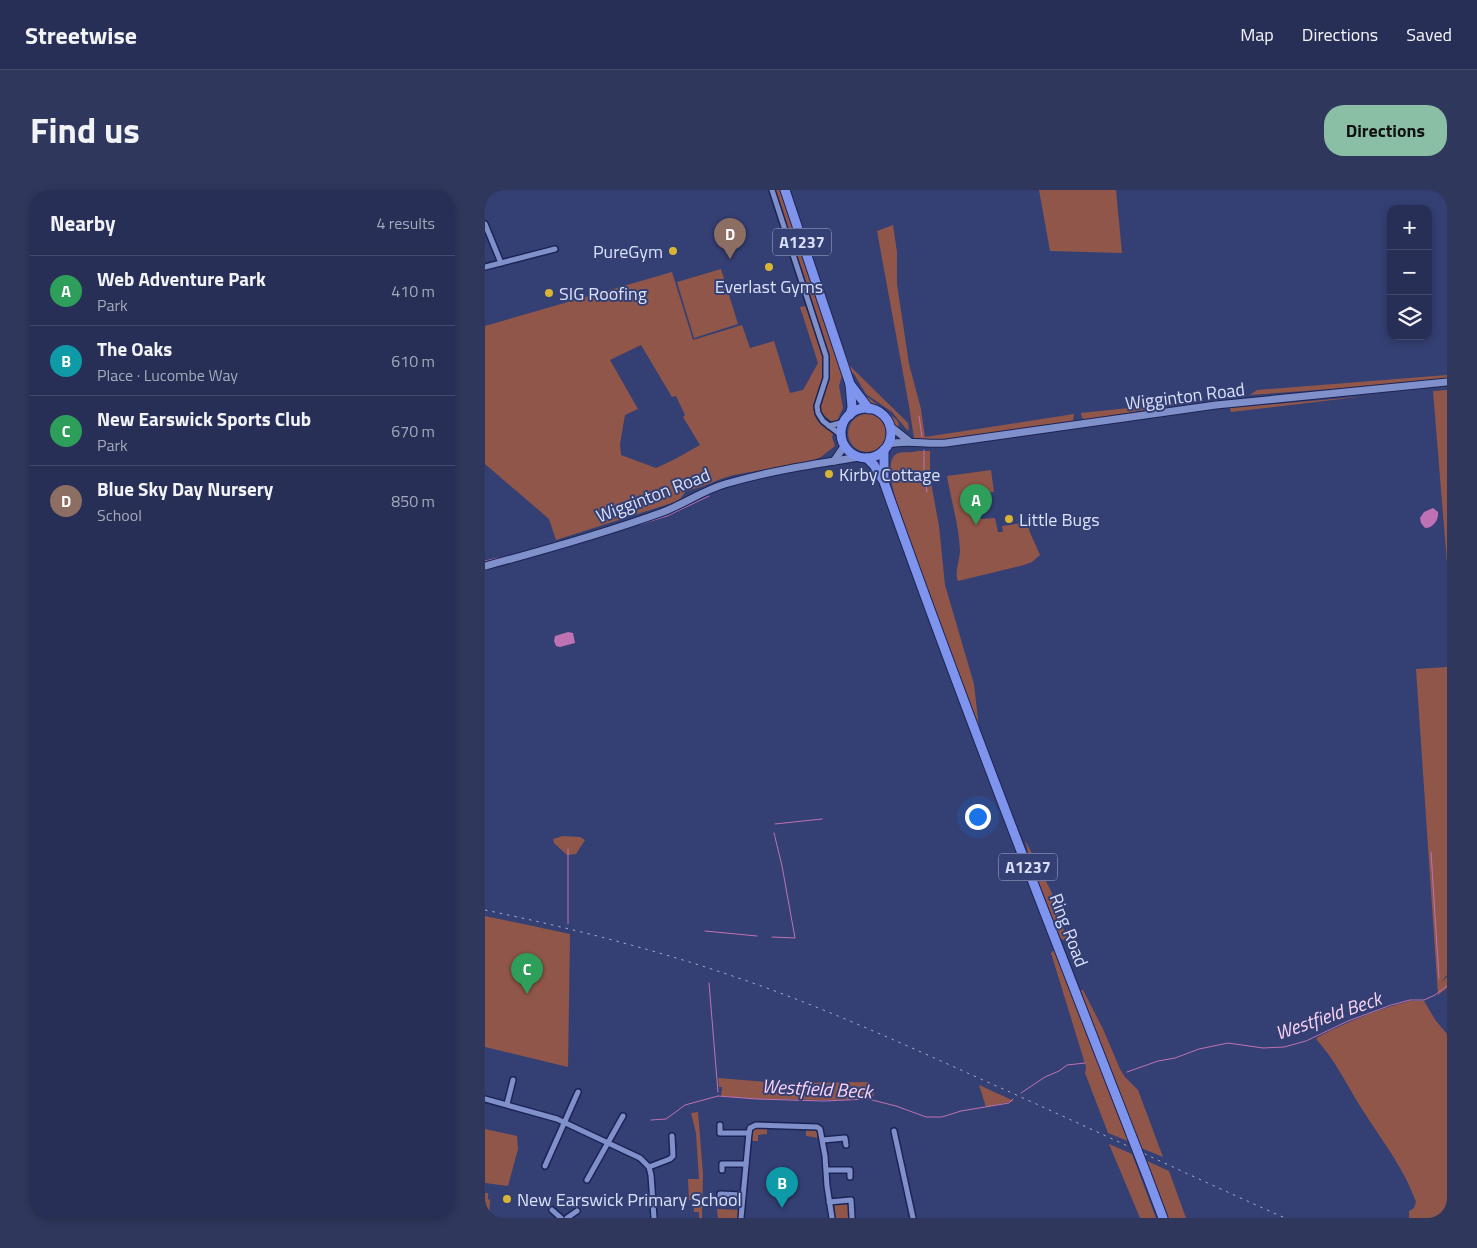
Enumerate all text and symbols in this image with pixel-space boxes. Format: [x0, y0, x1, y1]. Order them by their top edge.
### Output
text: Streetwise [25, 17, 137, 53]
text: Map [1240, 21, 1274, 48]
text: Directions [1302, 21, 1378, 48]
text: Saved [1406, 21, 1452, 48]
text: Find us [30, 103, 140, 157]
button: Directions [1324, 105, 1447, 156]
map controls [1387, 205, 1432, 340]
button: + [1387, 205, 1432, 250]
text: Nearby [50, 207, 115, 239]
text: 4 results [376, 211, 435, 235]
pin: D [714, 218, 746, 259]
road number: A1237 [773, 228, 831, 256]
place label: PureGym [593, 238, 663, 265]
marker: PureGym [667, 245, 679, 257]
button: − [1387, 250, 1432, 295]
marker: Everlast Gyms [763, 261, 775, 273]
text: Web Adventure Park [97, 264, 266, 293]
place label: Everlast Gyms [715, 273, 823, 300]
text: A [61, 279, 71, 303]
text: 410 m [391, 279, 435, 303]
place label: SIG Roofing [559, 280, 647, 307]
marker: SIG Roofing [543, 287, 555, 299]
text: Park [97, 293, 128, 317]
button: layers [1387, 295, 1432, 340]
text: The Oaks [97, 334, 172, 363]
text: B [61, 349, 71, 373]
text: 610 m [391, 349, 435, 373]
text: Place · Lucombe Way [97, 363, 238, 387]
street label: Wigginton Road [1124, 375, 1246, 417]
text: New Earswick Sports Club [97, 404, 311, 433]
text: C [62, 419, 70, 443]
text: 670 m [391, 419, 435, 443]
text: Park [97, 433, 128, 457]
street label: Wigginton Road [592, 461, 714, 529]
place label: Kirby Cottage [839, 461, 940, 488]
marker: Kirby Cottage [823, 468, 835, 480]
text: Blue Sky Day Nursery [97, 474, 273, 503]
pin: A [960, 484, 992, 525]
text: D [61, 489, 71, 513]
text: 850 m [391, 489, 435, 513]
text: School [97, 503, 142, 527]
place label: Little Bugs [1019, 506, 1100, 533]
marker: Little Bugs [1003, 513, 1015, 525]
your location [965, 804, 991, 830]
road number: A1237 [999, 854, 1057, 880]
street label: Ring Road [1043, 889, 1095, 971]
pin: C [511, 953, 543, 994]
water label: Westfield Beck [1271, 982, 1387, 1047]
water label: Westfield Beck [761, 1071, 875, 1106]
pin: B [766, 1167, 798, 1208]
place label: New Earswick Primary School [517, 1186, 742, 1213]
marker: New Earswick Primary School [501, 1193, 513, 1205]

